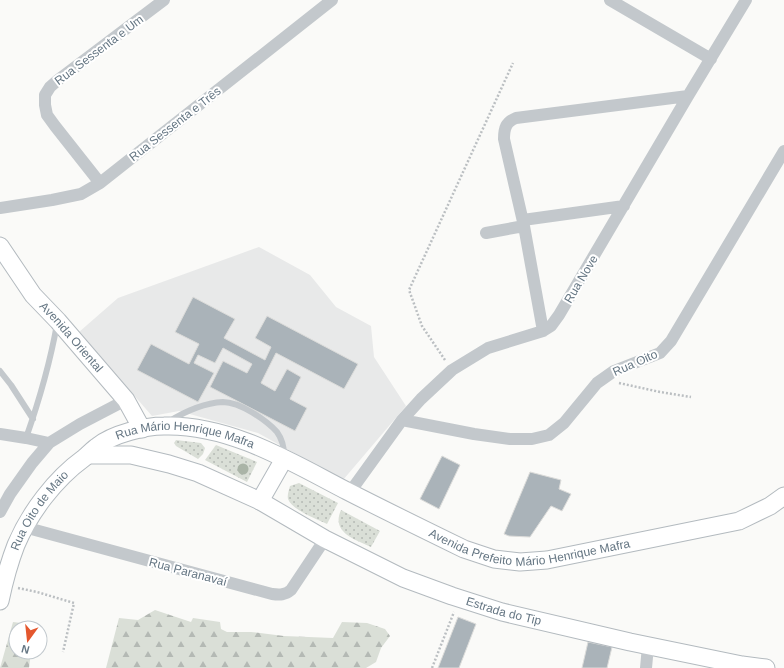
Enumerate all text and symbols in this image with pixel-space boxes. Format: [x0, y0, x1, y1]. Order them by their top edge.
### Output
street label: Rua Sessenta e Um [52, 12, 146, 88]
street label: Rua Sessenta e Três [127, 84, 223, 164]
street label: Rua Nove [561, 252, 601, 305]
street label: Avenida Oriental [37, 299, 106, 375]
street label: Rua Oito [611, 347, 660, 379]
street label: Rua Mário Henrique Mafra [114, 419, 257, 451]
street label: Rua Oito de Maio [8, 468, 71, 552]
street label: Avenida Prefeito Mário Henrique Mafra [427, 526, 632, 569]
street label: Rua Paranavaí [148, 555, 229, 589]
street label: Estrada do Tip [464, 594, 543, 628]
north arrow [8, 620, 48, 660]
text: N [20, 643, 31, 656]

